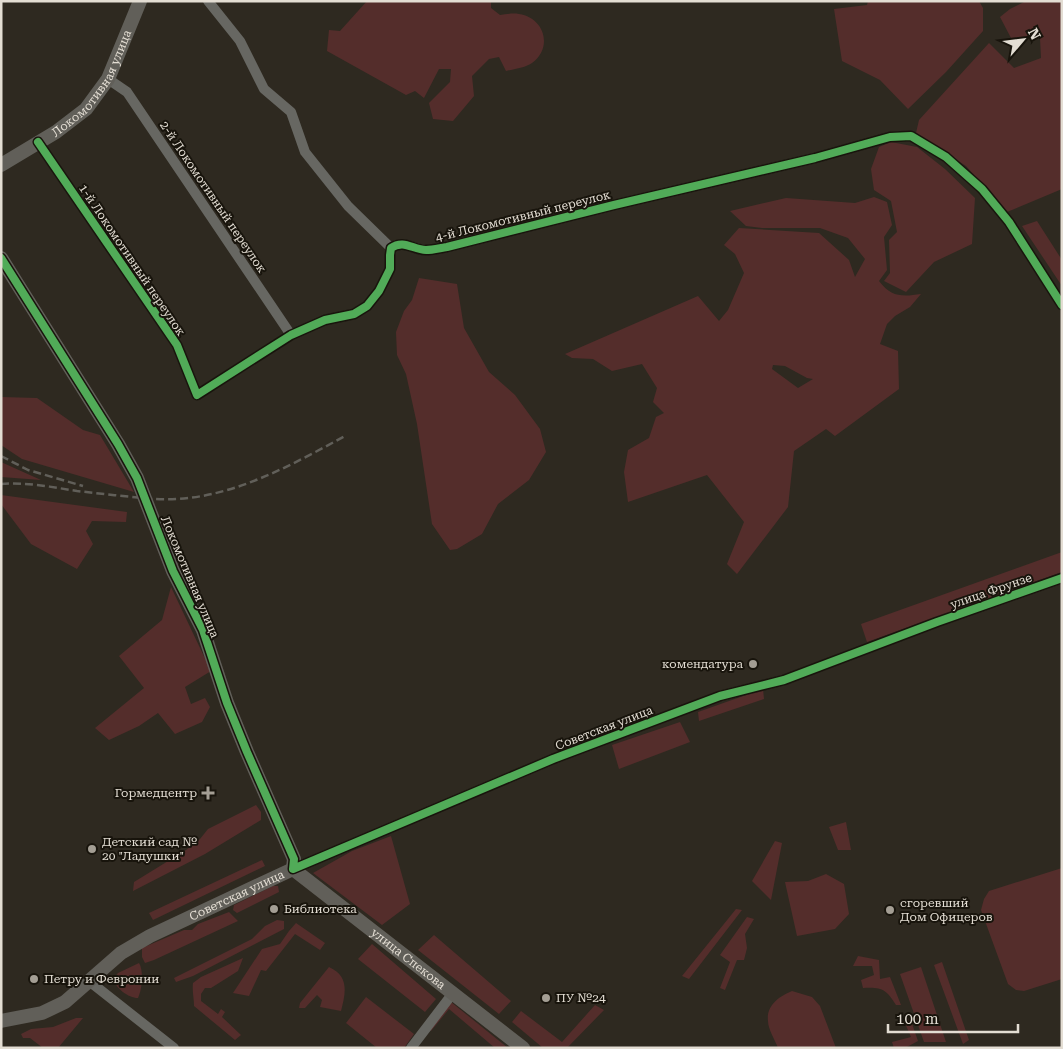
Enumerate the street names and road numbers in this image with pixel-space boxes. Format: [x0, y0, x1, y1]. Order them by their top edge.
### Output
street label: Локомотивная улица [49, 27, 135, 140]
street label: 2-й Локомотивный переулок [157, 119, 269, 276]
street label: 1-й Локомотивный переулок [76, 182, 188, 339]
street label: 4-й Локомотивный переулок [434, 187, 612, 245]
street label: Локомотивная улица [158, 514, 222, 640]
street label: улица Фрунзе [948, 570, 1034, 612]
street label: Советская улица [553, 703, 655, 753]
street label: Советская улица [187, 867, 287, 924]
street label: улица Спекова [368, 925, 449, 992]

